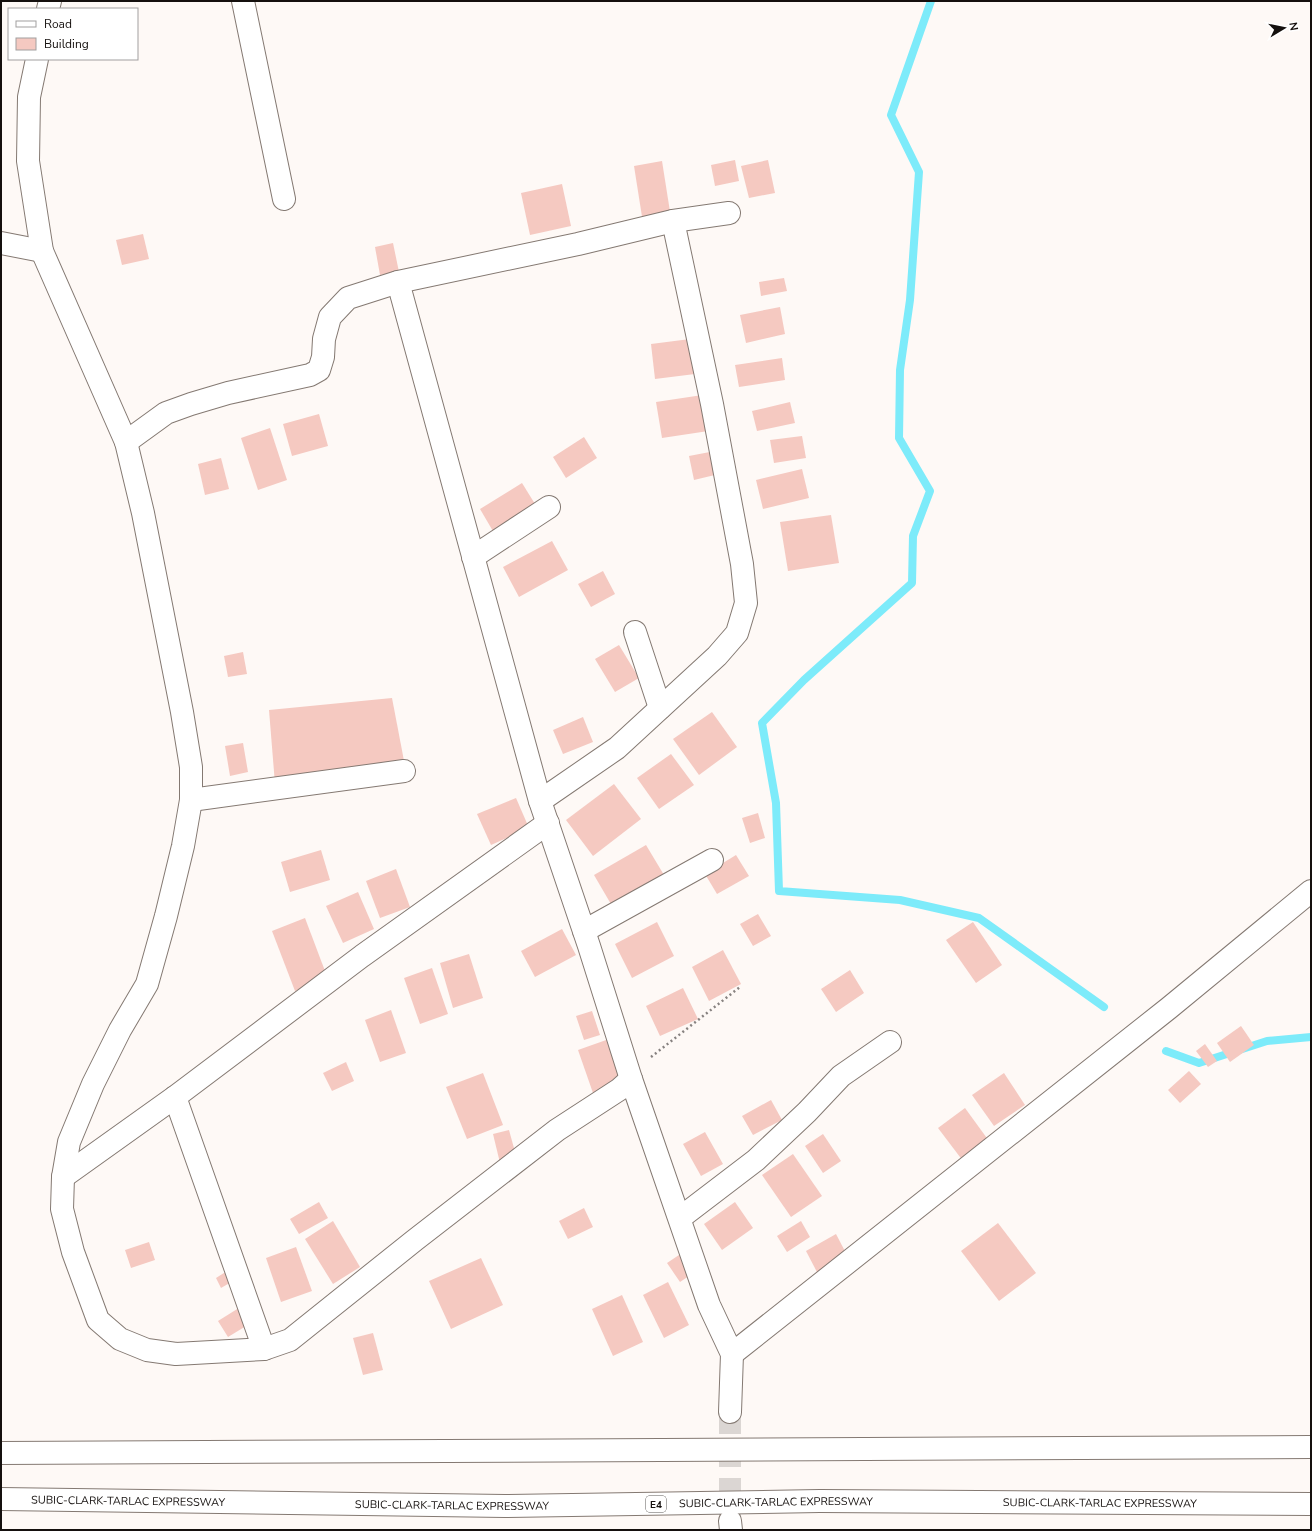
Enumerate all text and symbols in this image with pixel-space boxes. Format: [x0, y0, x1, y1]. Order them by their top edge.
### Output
legend [8, 8, 138, 60]
north arrow [1264, 8, 1304, 48]
text: Road [44, 16, 72, 32]
text: N [1285, 21, 1301, 32]
text: Building [44, 36, 89, 52]
street label: SUBIC-CLARK-TARLAC EXPRESSWAY [31, 1492, 226, 1510]
street label: SUBIC-CLARK-TARLAC EXPRESSWAY [679, 1494, 873, 1511]
street label: SUBIC-CLARK-TARLAC EXPRESSWAY [1003, 1495, 1197, 1511]
road number: E4 [646, 1496, 666, 1512]
street label: SUBIC-CLARK-TARLAC EXPRESSWAY [355, 1497, 550, 1514]

